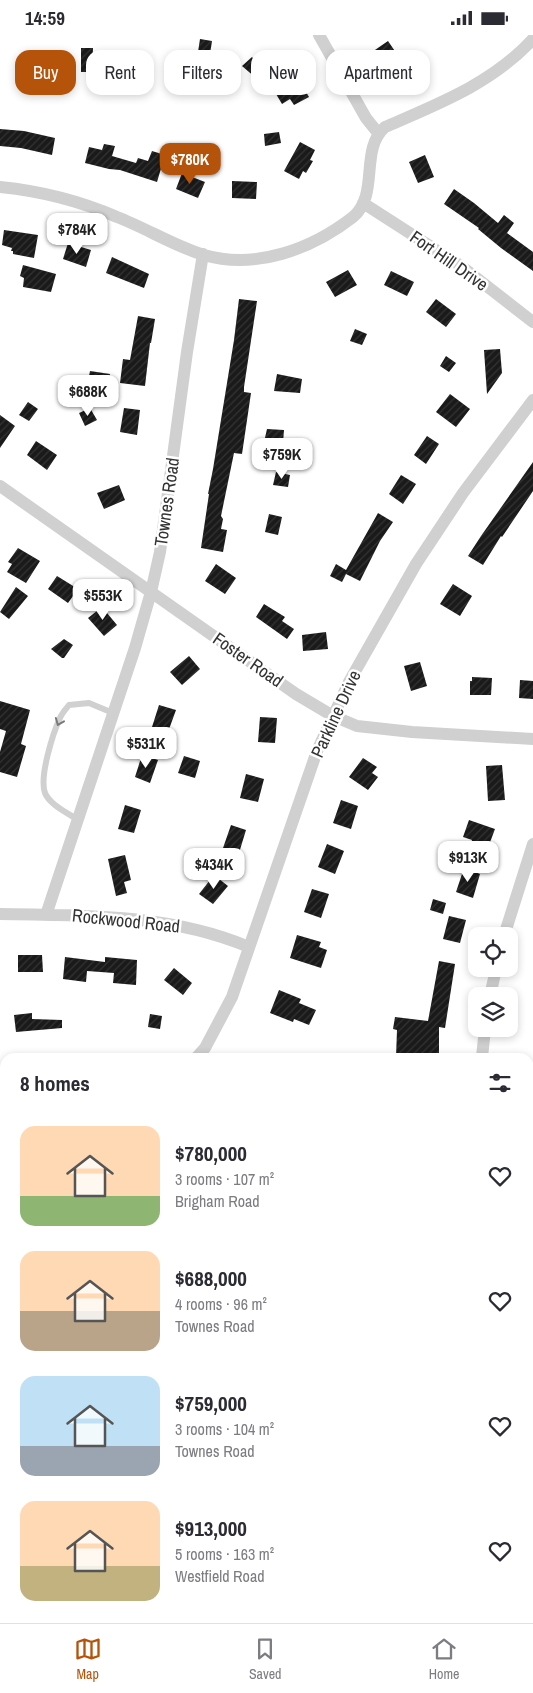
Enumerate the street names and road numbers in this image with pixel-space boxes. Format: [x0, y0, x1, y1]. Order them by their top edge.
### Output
street label: Fort Hill Drive [405, 224, 493, 297]
street label: Townes Road [148, 456, 185, 548]
street label: Foster Road [208, 626, 288, 693]
street label: Parkline Drive [304, 666, 367, 761]
street label: Rockwood Road [71, 902, 181, 939]

